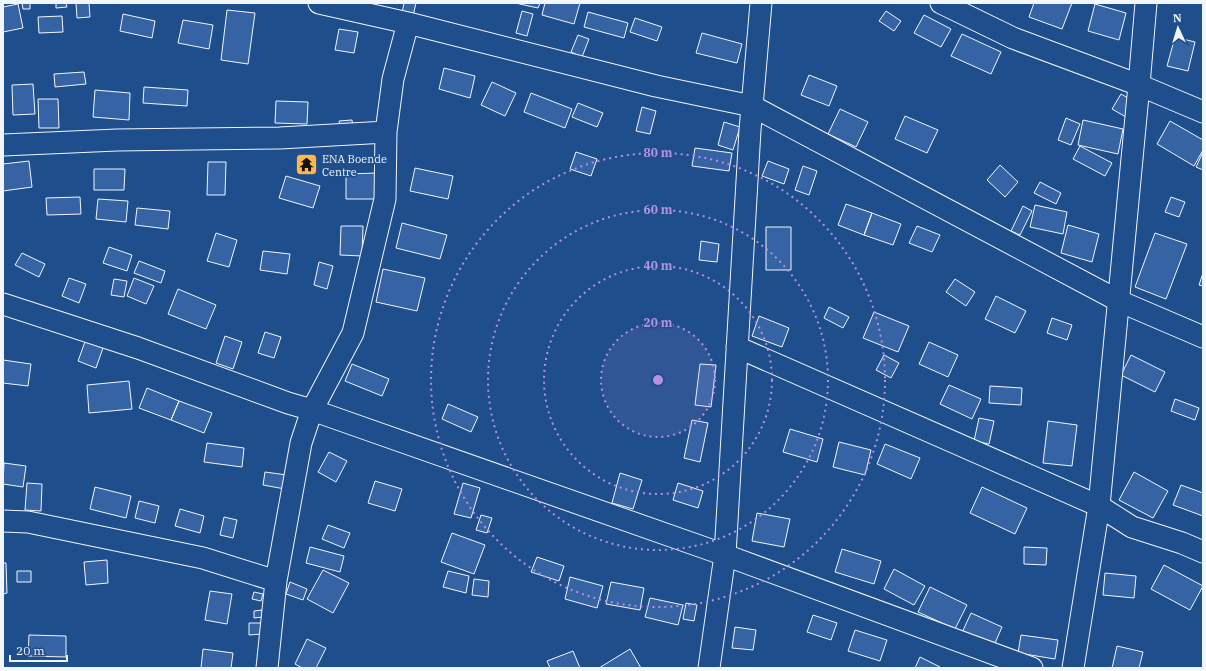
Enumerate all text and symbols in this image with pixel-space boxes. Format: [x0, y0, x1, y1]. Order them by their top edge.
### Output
north arrow [1158, 8, 1198, 48]
text: N [1172, 11, 1182, 25]
text: 80 m [644, 145, 673, 160]
temple icon: ENA Boende Centre [293, 152, 319, 178]
place label: ENA Boende Centre [322, 152, 387, 179]
text: 60 m [644, 202, 673, 217]
text: 40 m [644, 258, 673, 273]
text: 20 m [644, 315, 673, 330]
centre of rings [651, 373, 665, 387]
scale bar [10, 637, 67, 663]
text: 20 m [16, 643, 45, 658]

